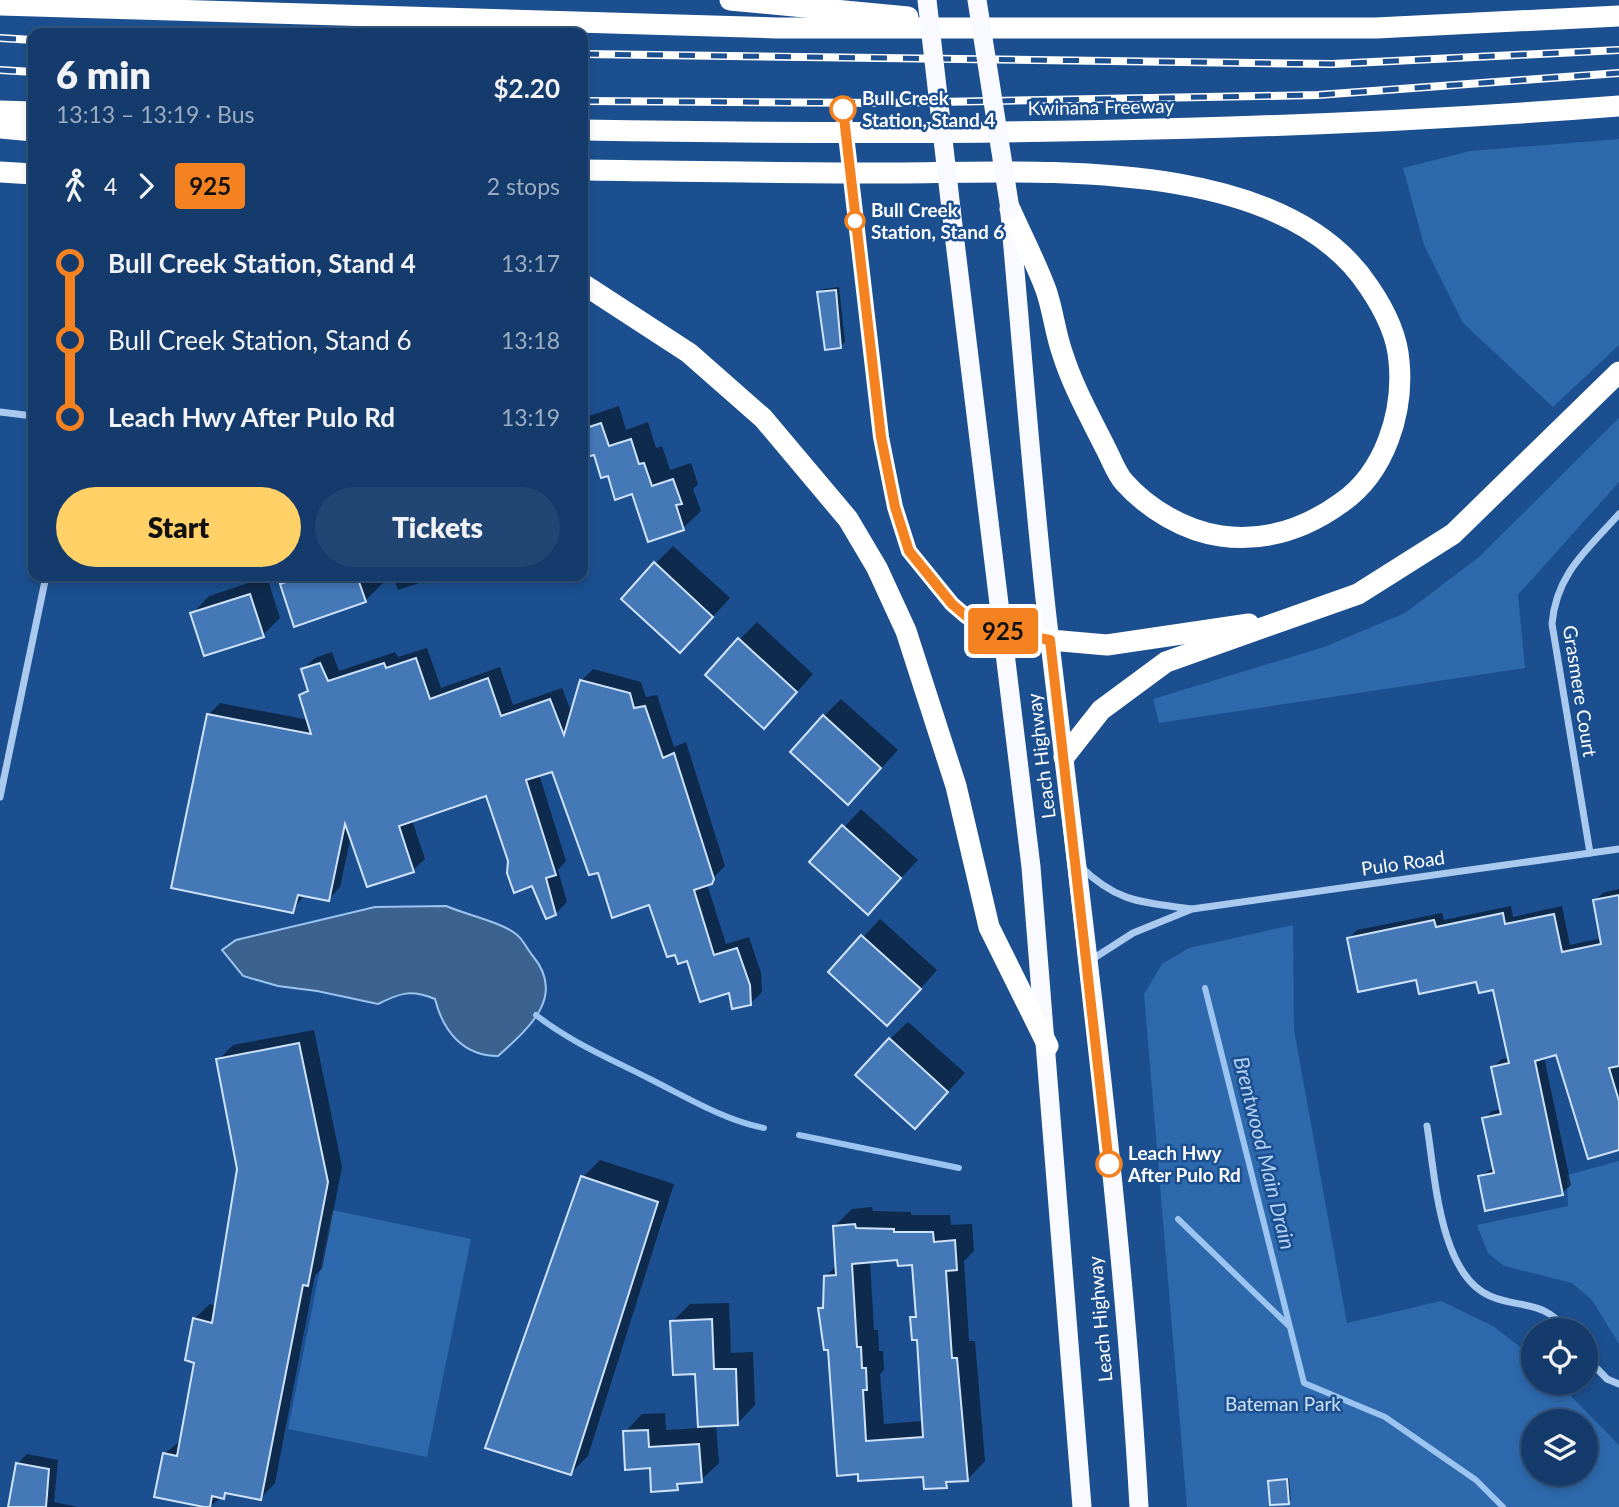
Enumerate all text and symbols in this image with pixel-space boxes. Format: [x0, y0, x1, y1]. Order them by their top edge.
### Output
text: 6 min [56, 51, 151, 97]
text: $2.20 [494, 72, 560, 104]
place label: Bull Creek Station, Stand 4 [862, 86, 995, 131]
street label: Kwinana Freeway [1028, 94, 1175, 119]
marker: Bull Creek Station, Stand 4 [830, 96, 856, 122]
text: 13:13 – 13:19 · Bus [56, 100, 255, 128]
icon: walk [56, 167, 94, 205]
icon: forward [127, 167, 165, 205]
text: 925 [189, 171, 231, 200]
text: 4 [104, 172, 117, 200]
text: 2 stops [487, 172, 560, 200]
place label: Bull Creek Station, Stand 6 [871, 198, 1004, 243]
marker: Bull Creek Station, Stand 6 [845, 211, 865, 231]
text: Bull Creek Station, Stand 4 [108, 247, 416, 279]
text: 13:17 [501, 249, 560, 277]
text: Bull Creek Station, Stand 6 [108, 324, 412, 356]
text: 13:18 [501, 326, 560, 354]
text: Leach Hwy After Pulo Rd [108, 401, 395, 433]
text: 13:19 [501, 403, 560, 431]
button: Start [56, 487, 301, 567]
button: Tickets [315, 487, 560, 567]
line badge: 925 [963, 608, 1043, 654]
text: 925 [982, 616, 1024, 645]
street label: Grasmere Court [1559, 624, 1602, 759]
street label: Leach Highway [1021, 692, 1060, 820]
street label: Pulo Road [1360, 845, 1446, 880]
water label: Brentwood Main Drain [1229, 1054, 1302, 1252]
place label: Leach Hwy After Pulo Rd [1127, 1141, 1241, 1186]
marker: Leach Hwy After Pulo Rd [1096, 1151, 1122, 1177]
street label: Leach Highway [1083, 1255, 1116, 1383]
map controls [1521, 1318, 1598, 1486]
button: locate [1521, 1318, 1598, 1395]
park label: Bateman Park [1225, 1392, 1341, 1415]
button: layers [1521, 1409, 1598, 1486]

